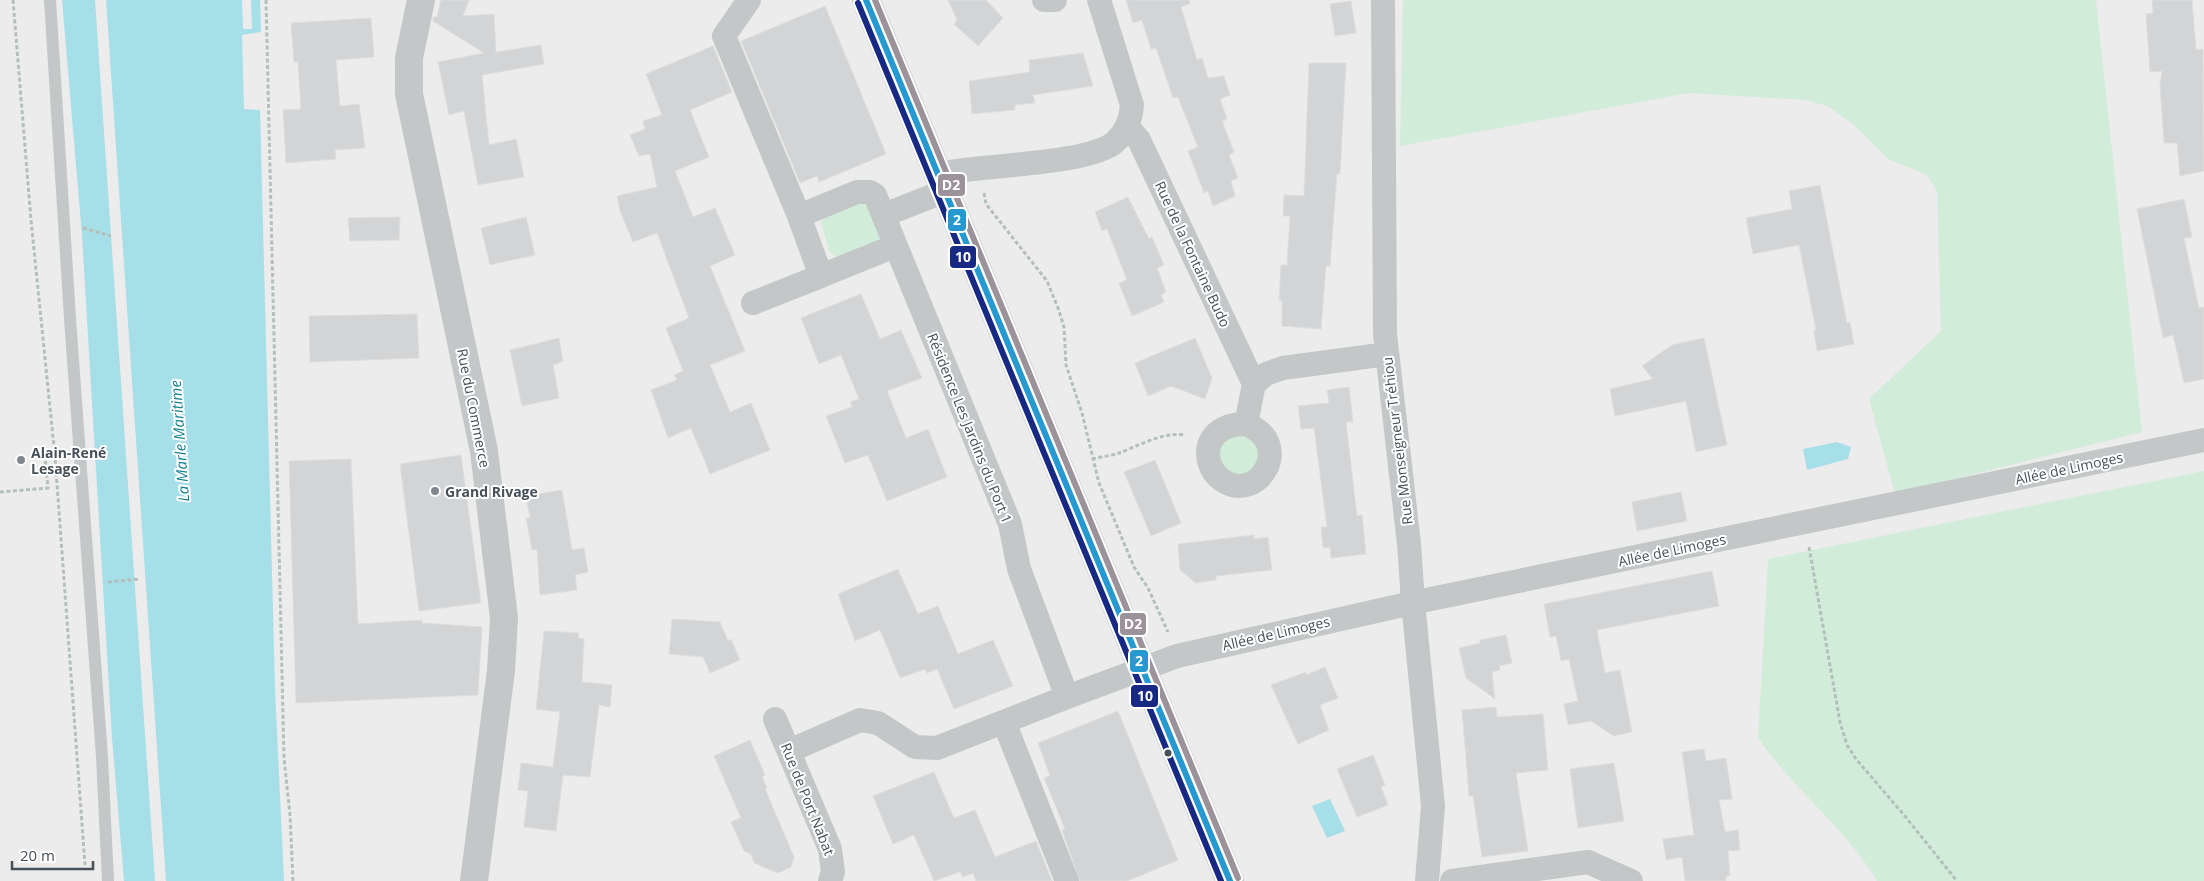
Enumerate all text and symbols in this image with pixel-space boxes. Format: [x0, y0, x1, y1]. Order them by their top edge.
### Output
line badge: D2 [937, 173, 966, 197]
text: D2 [942, 175, 960, 194]
street label: Rue de la Fontaine Budo [1151, 178, 1235, 330]
line badge: 2 [947, 208, 967, 232]
text: 2 [953, 210, 961, 229]
line badge: 10 [949, 245, 977, 269]
text: 10 [955, 247, 971, 266]
street label: Résidence Les Jardins du Port 1 [923, 330, 1017, 526]
street label: Rue du Commerce [453, 347, 495, 469]
street label: Rue Monseigneur Tréhiou [1377, 356, 1417, 526]
water label: La Marle Maritime [165, 379, 193, 502]
place label: Alain-René Lesage [31, 443, 106, 478]
street label: Allée de Limoges [2013, 447, 2125, 489]
marker: Alain-René Lesage [15, 454, 27, 466]
place label: Grand Rivage [445, 482, 538, 501]
marker: Grand Rivage [429, 485, 441, 497]
street label: Allée de Limoges [1616, 529, 1728, 571]
street label: Allée de Limoges [1220, 611, 1332, 655]
line badge: D2 [1119, 612, 1147, 636]
text: D2 [1124, 614, 1142, 633]
line badge: 2 [1129, 649, 1149, 673]
text: 2 [1135, 651, 1143, 670]
line badge: 10 [1130, 684, 1159, 708]
text: 10 [1137, 686, 1153, 705]
street label: Rue de Port Nabat [777, 740, 839, 858]
unlabelled marker [1163, 748, 1173, 758]
scale bar [12, 838, 94, 870]
text: 20 m [20, 845, 55, 865]

